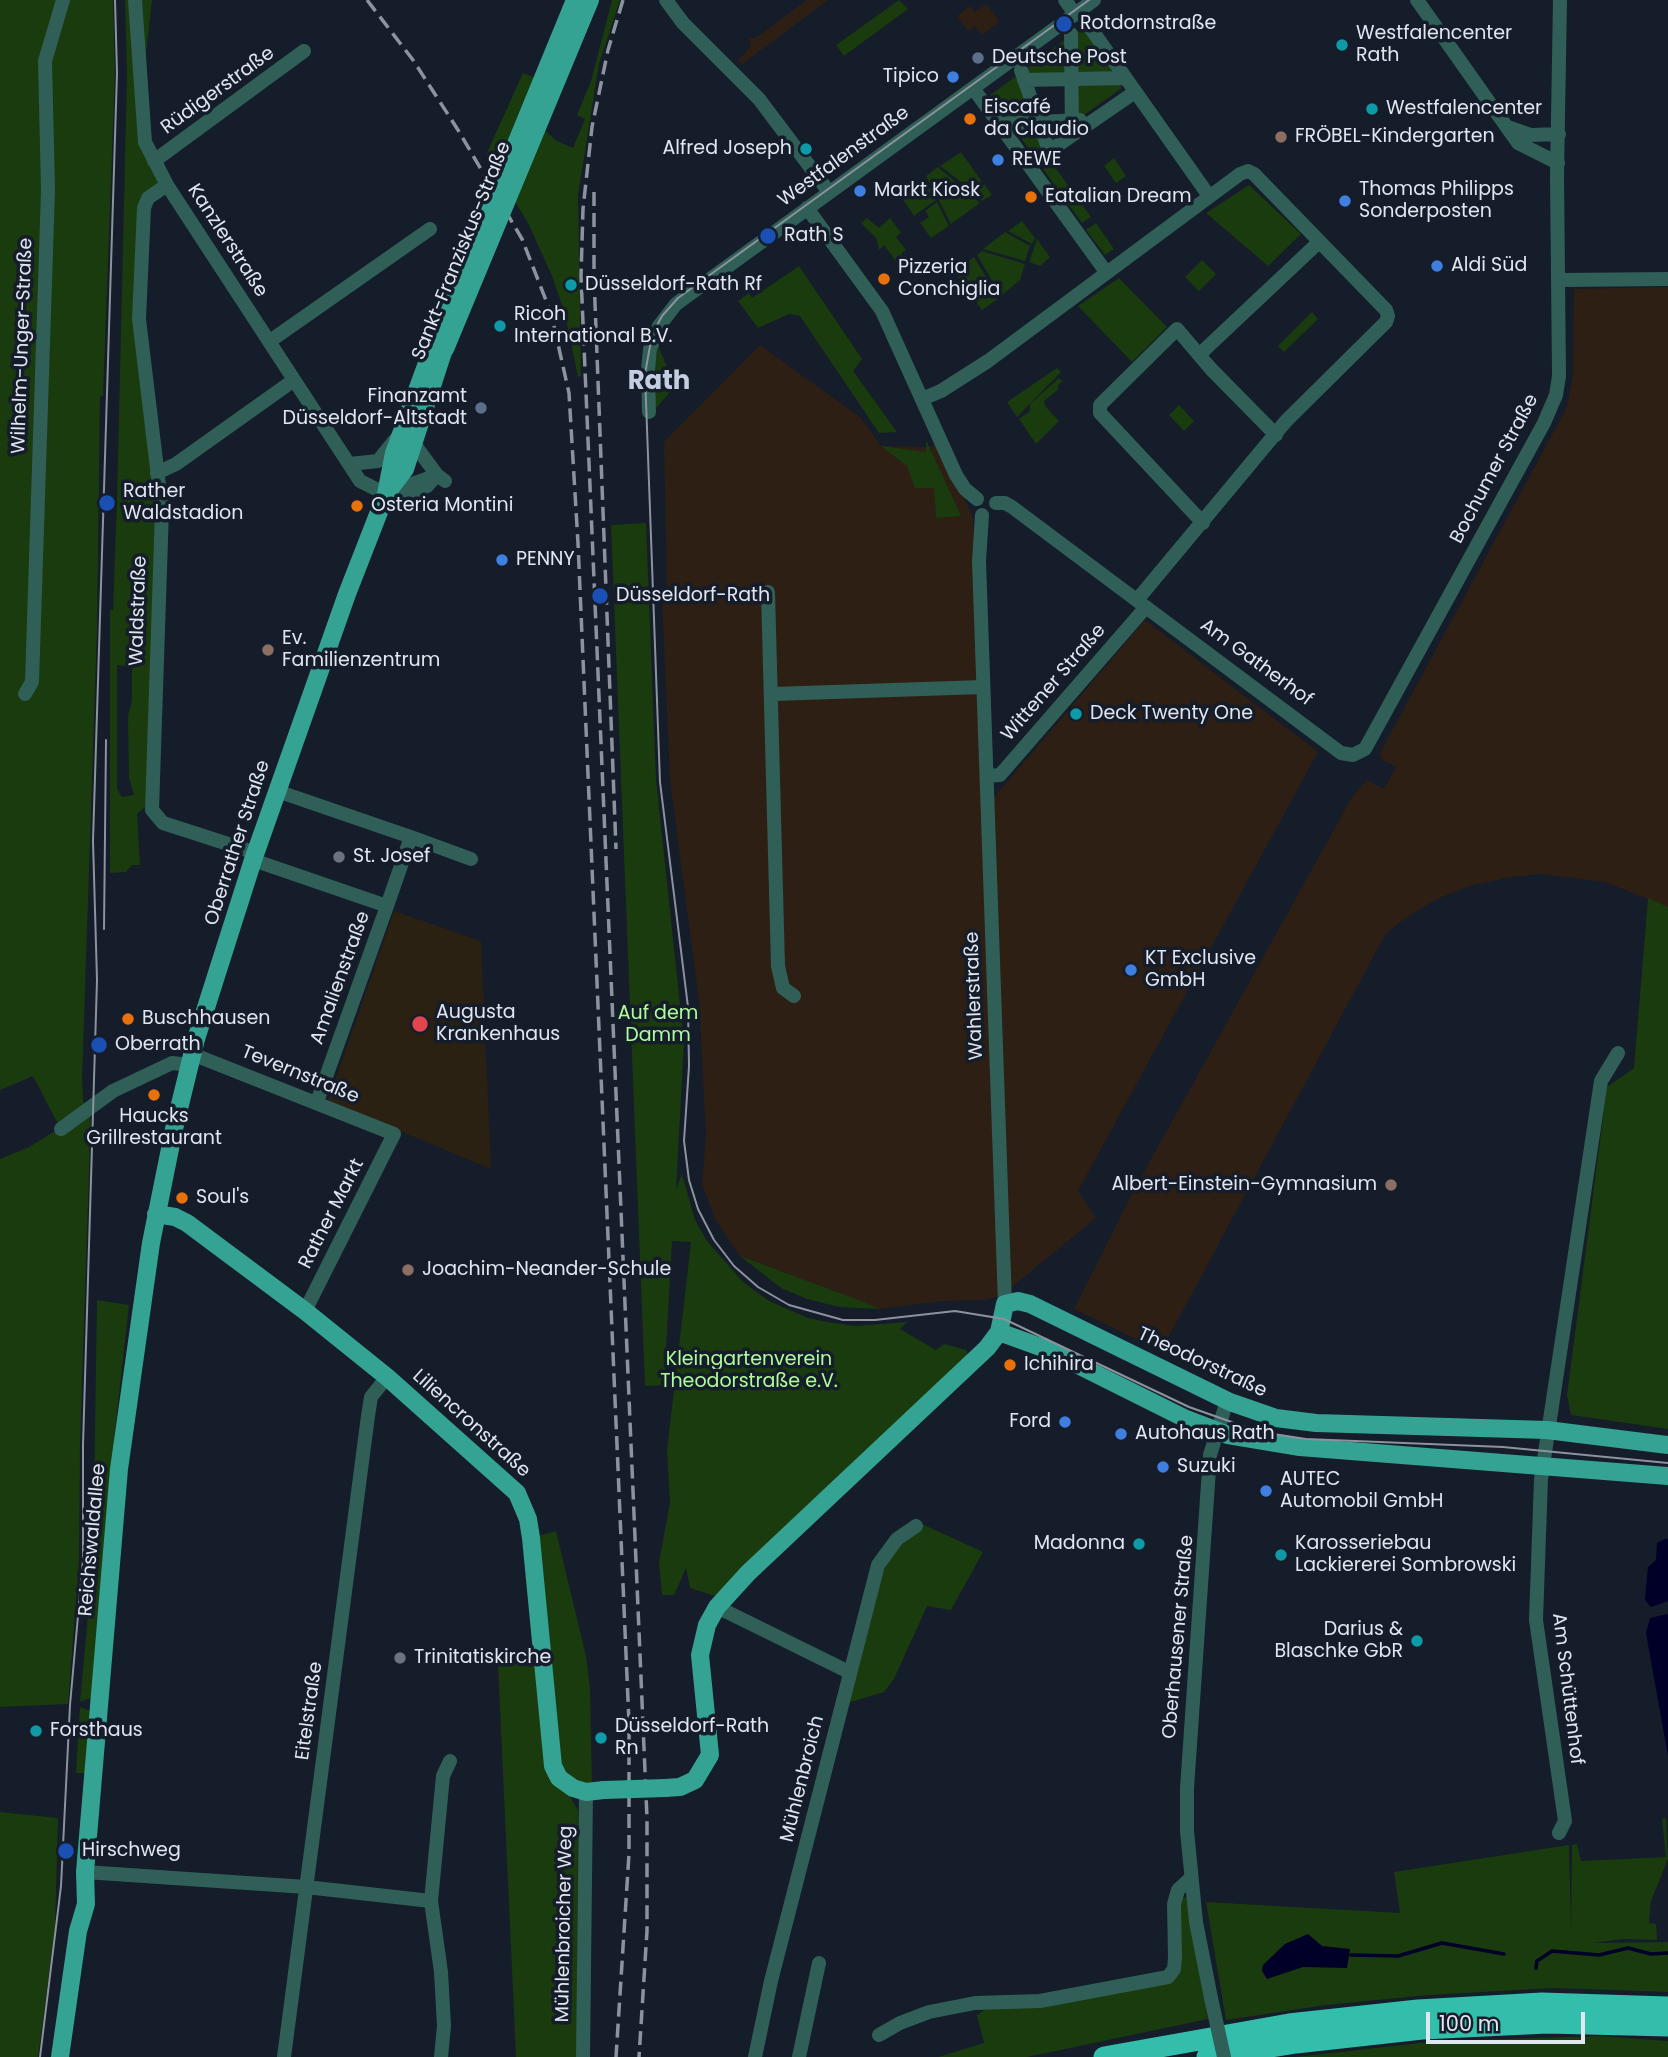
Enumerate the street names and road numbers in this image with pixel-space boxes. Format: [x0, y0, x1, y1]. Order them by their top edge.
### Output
street label: Rüdigerstraße [157, 42, 279, 140]
street label: Westfalenstraße [774, 102, 914, 212]
street label: Sankt-Franziskus-Straße [408, 139, 516, 363]
street label: Kanzlerstraße [182, 180, 272, 302]
street label: Wilhelm-Unger-Straße [8, 237, 38, 455]
street label: Bochumer Straße [1446, 390, 1544, 548]
street label: Waldstraße [126, 555, 152, 667]
street label: Am Gatherhof [1195, 615, 1317, 711]
street label: Wittener Straße [997, 620, 1111, 746]
street label: Oberrather Straße [201, 758, 275, 928]
street label: Amalienstraße [306, 908, 376, 1048]
street label: Wahlerstraße [961, 931, 989, 1061]
street label: Tevernstraße [238, 1041, 362, 1109]
street label: Rather Markt [295, 1155, 369, 1273]
street label: Theodorstraße [1134, 1323, 1270, 1403]
street label: Liliencronstraße [407, 1365, 535, 1483]
street label: Reichswaldallee [75, 1463, 111, 1617]
street label: Oberhausener Straße [1159, 1534, 1199, 1740]
street label: Am Schüttenhof [1546, 1612, 1588, 1766]
street label: Eitelstraße [292, 1660, 328, 1762]
street label: Mühlenbroich [776, 1713, 830, 1845]
street label: Mühlenbroicher Weg [552, 1825, 578, 2023]

